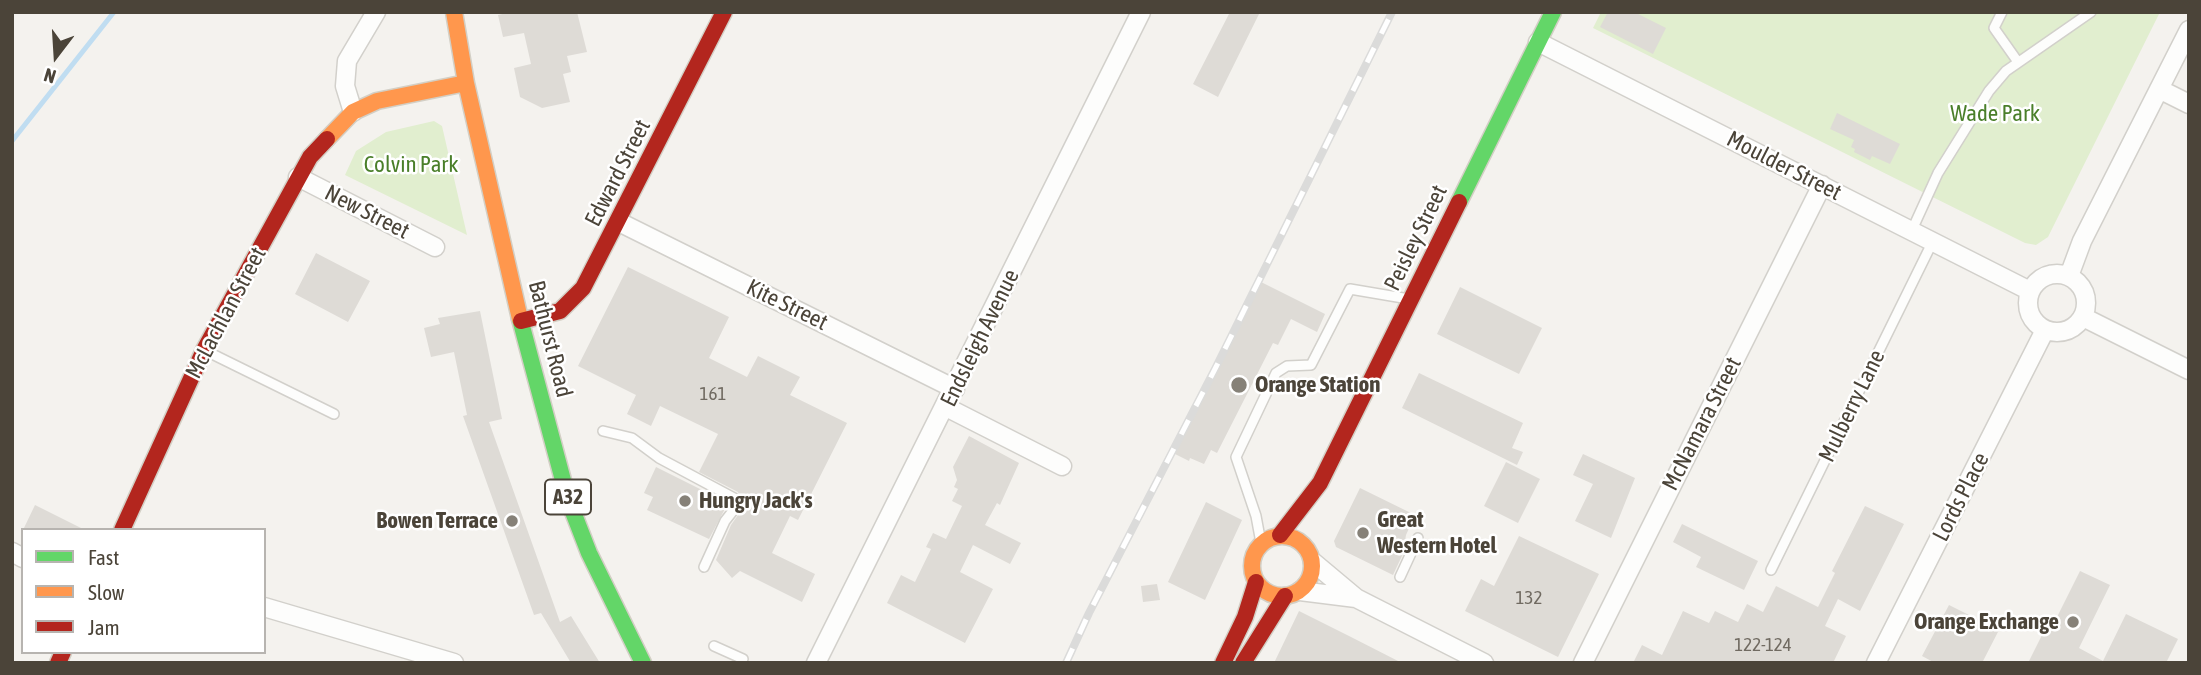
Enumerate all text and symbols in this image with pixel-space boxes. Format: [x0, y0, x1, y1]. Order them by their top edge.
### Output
north arrow [21, 21, 91, 91]
text: N [41, 64, 58, 88]
park label: Wade Park [1950, 100, 2040, 128]
street label: Edward Street [579, 115, 657, 231]
street label: Moulder Street [1722, 125, 1846, 207]
park label: Colvin Park [364, 151, 458, 179]
street label: New Street [320, 179, 414, 245]
street label: Peisley Street [1379, 181, 1453, 295]
street label: McLachlan Street [180, 243, 272, 383]
street label: Endsleigh Avenue [935, 265, 1025, 411]
street label: Kite Street [742, 274, 832, 336]
street label: Bathurst Road [522, 278, 578, 400]
street label: Mulberry Lane [1813, 345, 1891, 467]
street label: McNamara Street [1657, 353, 1747, 495]
place label: Orange Station [1255, 371, 1380, 399]
marker: Orange Station [1229, 375, 1249, 395]
house number: 161 [700, 383, 726, 405]
street label: Lords Place [1927, 448, 1995, 546]
road number: A32 [545, 480, 591, 514]
place label: Hungry Jack's [699, 487, 813, 515]
marker: Hungry Jack's [677, 493, 693, 509]
place label: Great Western Hotel [1377, 506, 1497, 560]
place label: Bowen Terrace [376, 507, 498, 535]
marker: Bowen Terrace [504, 513, 520, 529]
marker: Great Western Hotel [1355, 525, 1371, 541]
legend [21, 528, 266, 654]
text: Fast [88, 545, 119, 569]
text: Slow [88, 580, 124, 604]
house number: 132 [1516, 587, 1542, 609]
place label: Orange Exchange [1914, 608, 2059, 636]
marker: Orange Exchange [2065, 614, 2081, 630]
text: Jam [88, 615, 120, 639]
house number: 122-124 [1734, 634, 1792, 656]

